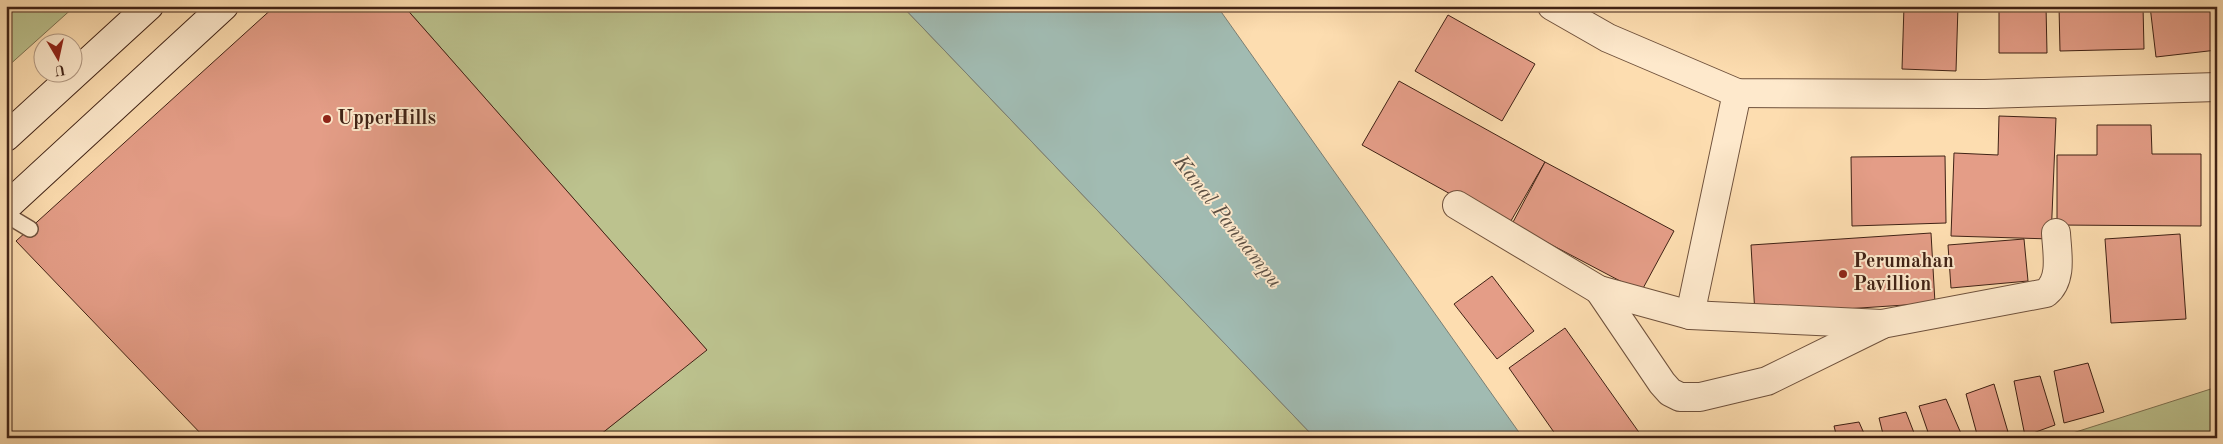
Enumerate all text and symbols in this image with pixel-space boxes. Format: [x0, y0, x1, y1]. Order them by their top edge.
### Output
north arrow [32, 32, 82, 82]
text: U [53, 62, 66, 78]
place label: UpperHills [337, 109, 436, 129]
marker: UpperHills [321, 113, 333, 125]
water label: Kanal Pannampu [1168, 151, 1285, 292]
place label: Perumahan Pavillion [1853, 252, 1954, 295]
marker: Perumahan Pavillion [1837, 268, 1849, 280]

